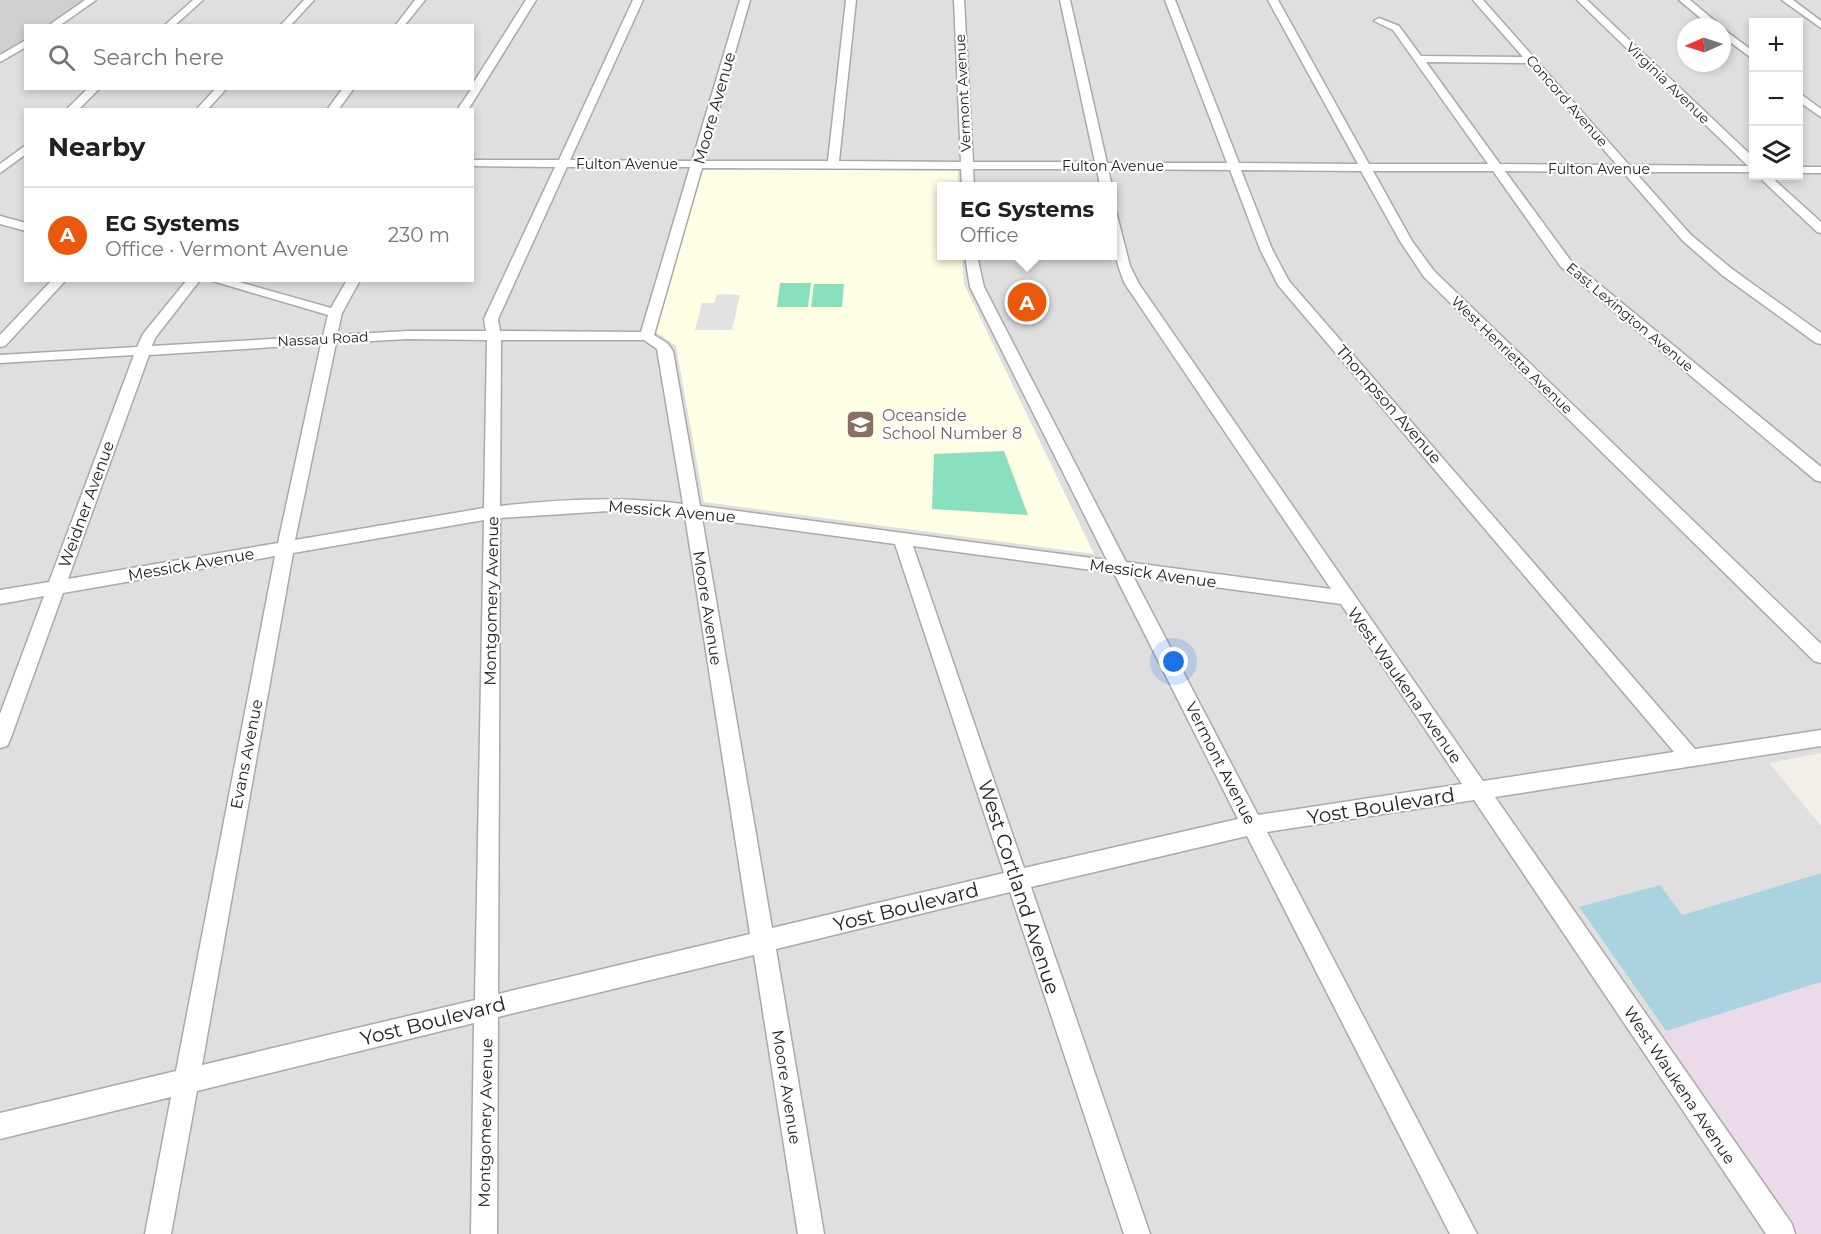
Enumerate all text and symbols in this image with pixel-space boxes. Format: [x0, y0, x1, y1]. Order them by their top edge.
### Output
north arrow [1677, 18, 1731, 72]
map controls [1749, 18, 1803, 180]
button: + [1749, 18, 1803, 72]
search box [24, 24, 474, 90]
street label: Vermont Avenue [951, 33, 975, 153]
street label: Virginia Avenue [1622, 38, 1714, 128]
icon: search [45, 41, 78, 74]
text: Search here [93, 44, 224, 71]
street label: Moore Avenue [689, 50, 740, 166]
street label: Concord Avenue [1522, 51, 1612, 151]
button: − [1749, 72, 1803, 126]
button: layers [1749, 126, 1803, 180]
text: Nearby [48, 131, 145, 163]
street label: Fulton Avenue [576, 155, 678, 173]
street label: Fulton Avenue [1062, 157, 1164, 175]
street label: Fulton Avenue [1548, 160, 1650, 178]
popup [937, 182, 1117, 260]
text: EG Systems [960, 196, 1094, 223]
text: EG Systems [105, 210, 240, 237]
text: A [60, 223, 75, 247]
text: 230 m [388, 223, 450, 247]
text: Office [960, 223, 1019, 247]
text: Office · Vermont Avenue [105, 237, 348, 261]
street label: East Lexington Avenue [1563, 259, 1697, 375]
pin: A [1008, 280, 1046, 324]
street label: West Henrietta Avenue [1447, 292, 1577, 418]
street label: Nassau Road [277, 328, 369, 350]
street label: Thompson Avenue [1332, 341, 1445, 468]
place label: Oceanside School Number 8 [882, 406, 1022, 443]
school or university icon: Oceanside School Number 8 [845, 408, 877, 440]
street label: Weidner Avenue [55, 438, 118, 570]
street label: Messick Avenue [607, 496, 736, 527]
street label: Montgomery Avenue [481, 516, 502, 686]
street label: Messick Avenue [126, 544, 256, 585]
street label: Moore Avenue [689, 549, 726, 667]
street label: Messick Avenue [1088, 555, 1218, 592]
street label: West Waukena Avenue [1344, 604, 1466, 767]
your location [1159, 647, 1188, 676]
street label: Evans Avenue [227, 698, 266, 811]
street label: Vermont Avenue [1181, 699, 1260, 828]
street label: West Cortland Avenue [973, 777, 1065, 997]
street label: Yost Boulevard [1306, 782, 1456, 830]
street label: Yost Boulevard [831, 877, 981, 937]
street label: Yost Boulevard [358, 991, 508, 1051]
street label: West Waukena Avenue [1620, 1003, 1739, 1168]
street label: Moore Avenue [768, 1028, 805, 1146]
street label: Montgomery Avenue [475, 1038, 496, 1208]

